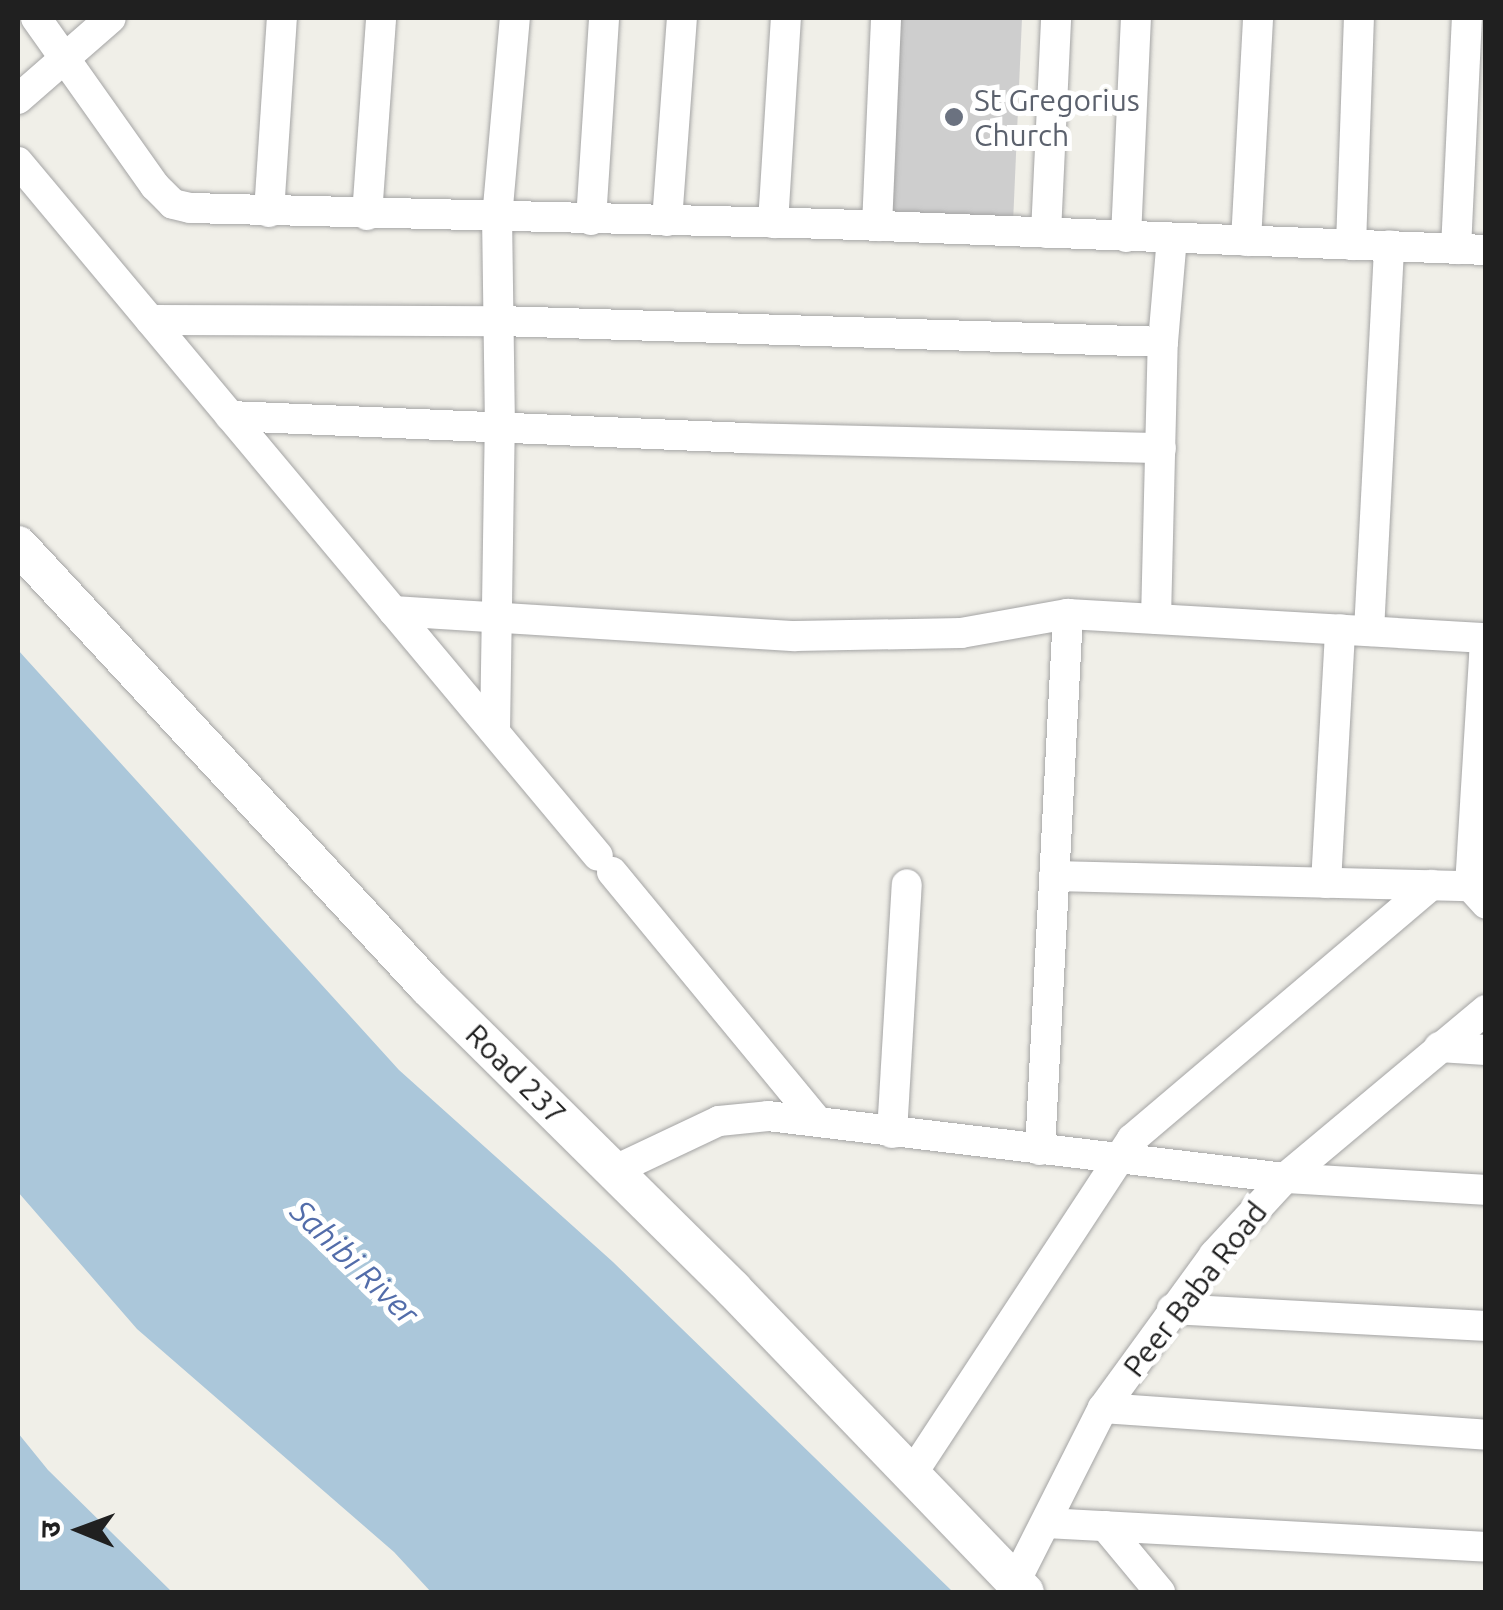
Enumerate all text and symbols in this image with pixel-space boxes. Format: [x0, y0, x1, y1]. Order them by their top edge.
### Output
place label: St Gregorius Church [974, 82, 1140, 152]
marker: St Gregorius Church [943, 106, 965, 128]
street label: Road 237 [458, 1016, 574, 1132]
water label: Sahibi River [283, 1191, 427, 1333]
street label: Peer Baba Road [1116, 1194, 1274, 1384]
north arrow [30, 1480, 130, 1580]
text: उ [34, 1521, 65, 1538]

